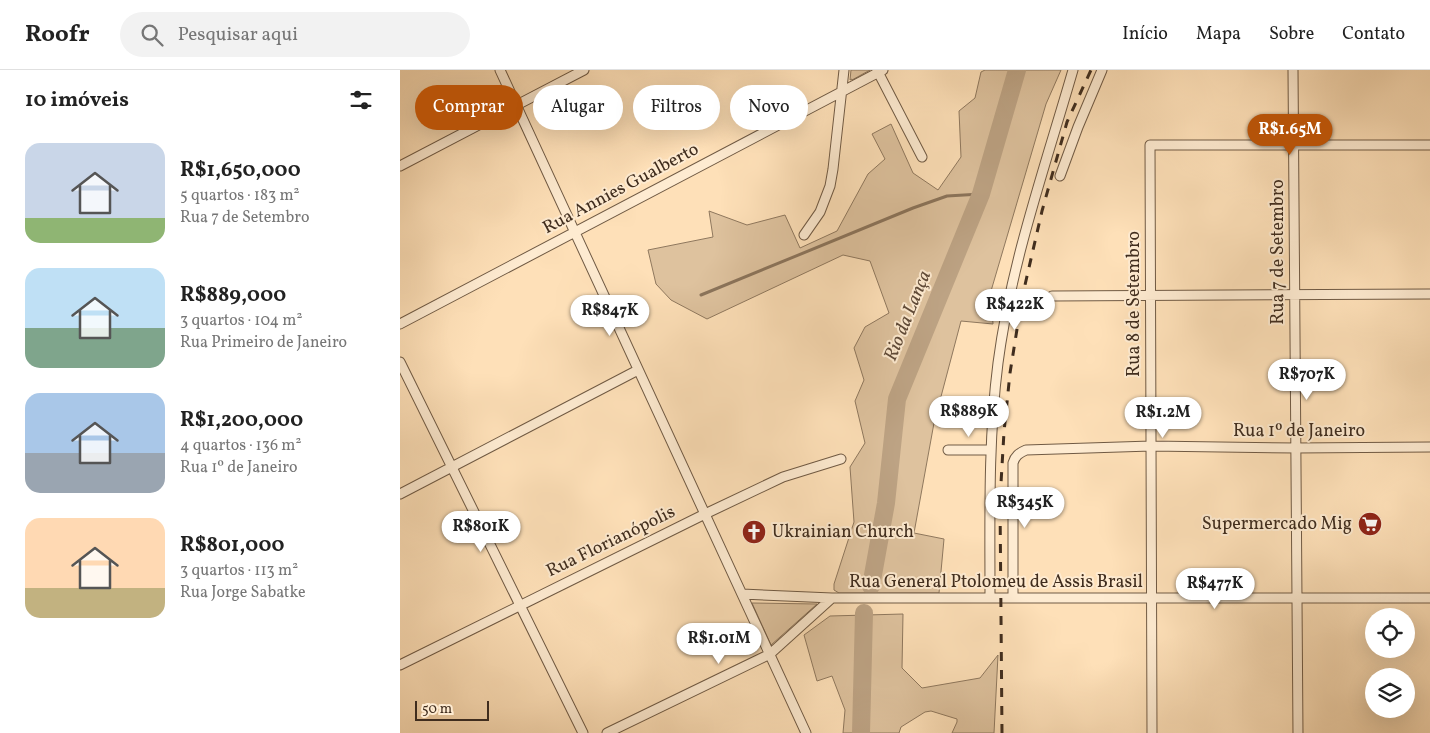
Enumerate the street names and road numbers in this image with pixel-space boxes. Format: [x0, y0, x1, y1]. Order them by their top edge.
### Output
street label: Rua Annies Gualberto [538, 137, 704, 241]
street label: Rua 7 de Setembro [1266, 179, 1291, 325]
street label: Rua 8 de Setembro [1122, 231, 1147, 377]
street label: Rua 1º de Janeiro [1233, 419, 1365, 444]
street label: Rua Florianópolis [542, 500, 680, 584]
street label: Rua General Ptolomeu de Assis Brasil [849, 570, 1143, 595]

